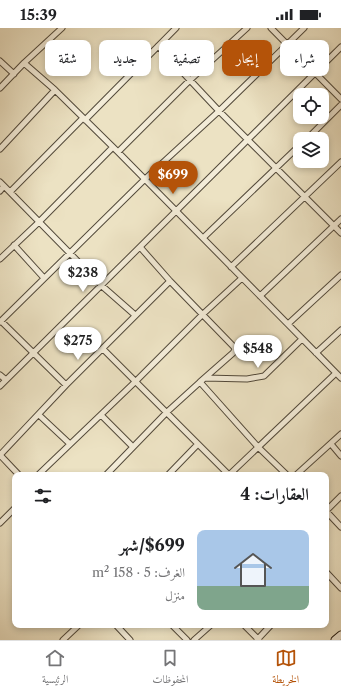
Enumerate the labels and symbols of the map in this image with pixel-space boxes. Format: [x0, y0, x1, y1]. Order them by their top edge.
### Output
pin: $699 [149, 161, 197, 195]
pin: $238 [59, 259, 107, 293]
pin: $275 [54, 327, 102, 361]
pin: $548 [234, 335, 282, 369]

